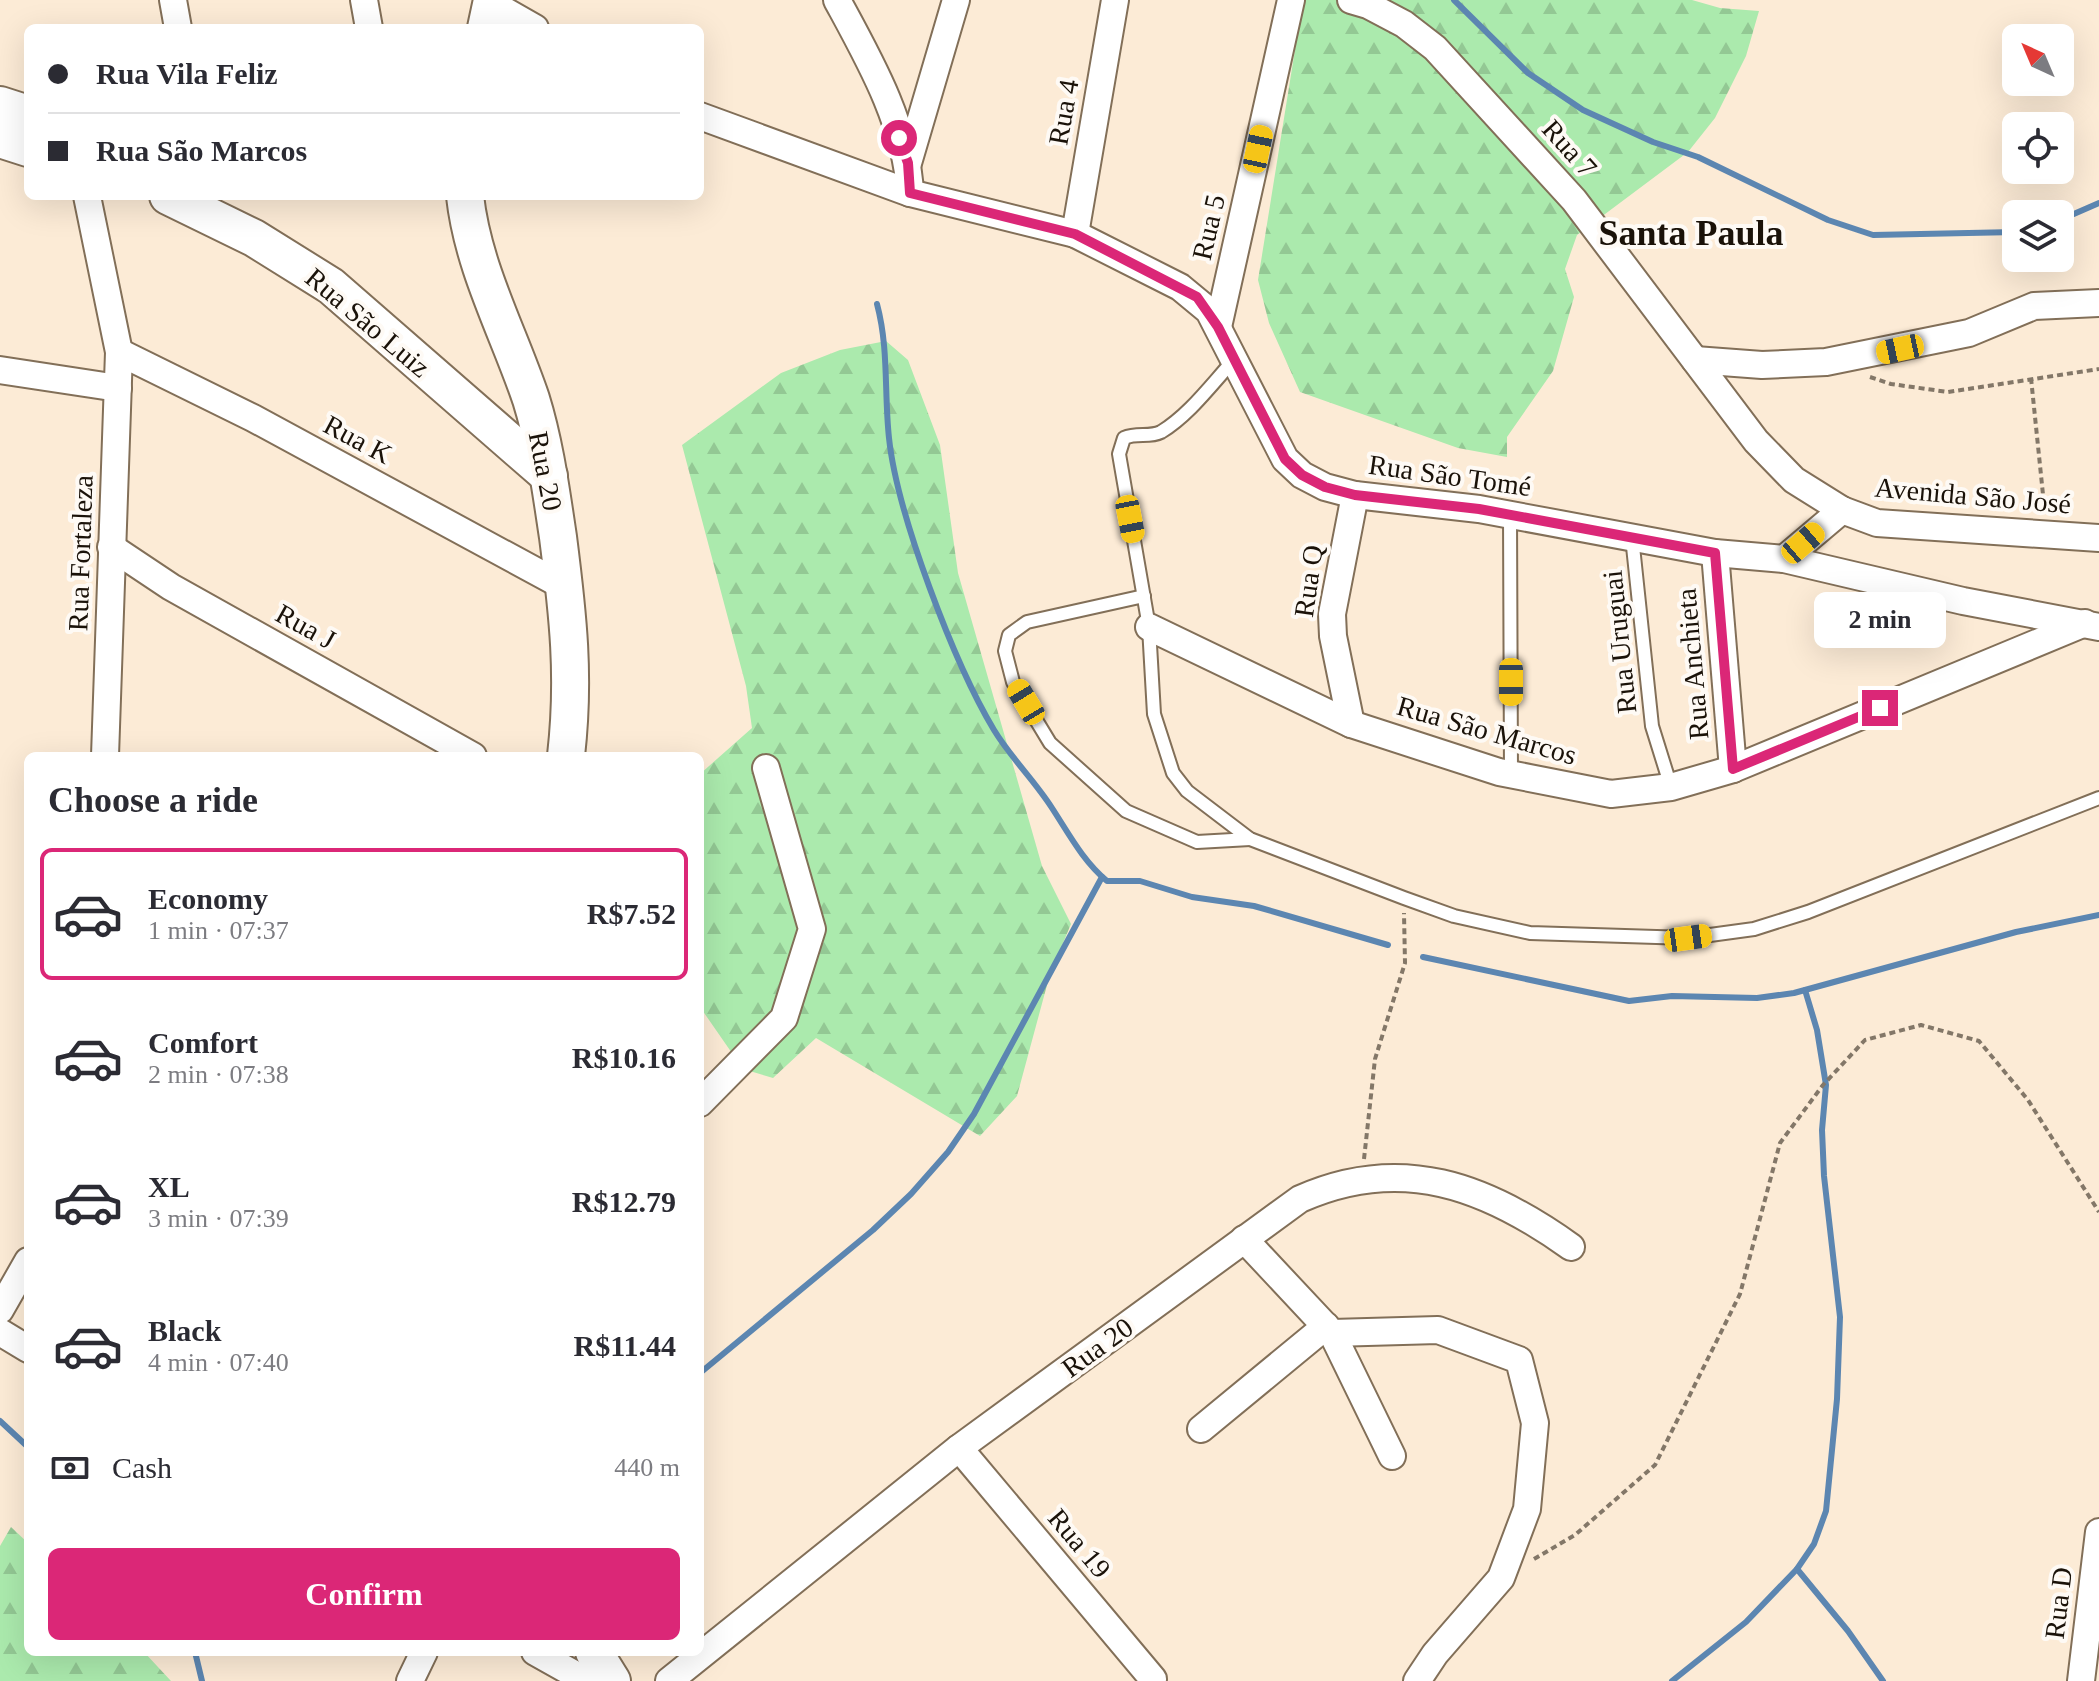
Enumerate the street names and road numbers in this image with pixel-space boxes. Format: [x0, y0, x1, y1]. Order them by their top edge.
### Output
street label: Rua 4 [1042, 77, 1084, 147]
street label: Rua 7 [1536, 113, 1603, 183]
street label: Rua 5 [1186, 191, 1231, 263]
street label: Rua São Luiz [299, 262, 436, 383]
street label: Rua K [319, 409, 397, 470]
street label: Rua 20 [523, 429, 568, 513]
street label: Rua São Tomé [1367, 449, 1533, 502]
street label: Avenida São José [1873, 471, 2072, 520]
street label: Rua Fortaleza [62, 474, 99, 632]
street label: Rua Q [1288, 543, 1329, 619]
street label: Rua Uruguai [1597, 569, 1642, 715]
street label: Rua Anchieta [1670, 587, 1715, 741]
street label: Rua J [271, 598, 341, 655]
street label: Rua São Marcos [1394, 690, 1580, 771]
street label: Rua 20 [1056, 1311, 1139, 1383]
street label: Rua 19 [1042, 1503, 1117, 1584]
street label: Rua D [2039, 1565, 2078, 1641]

